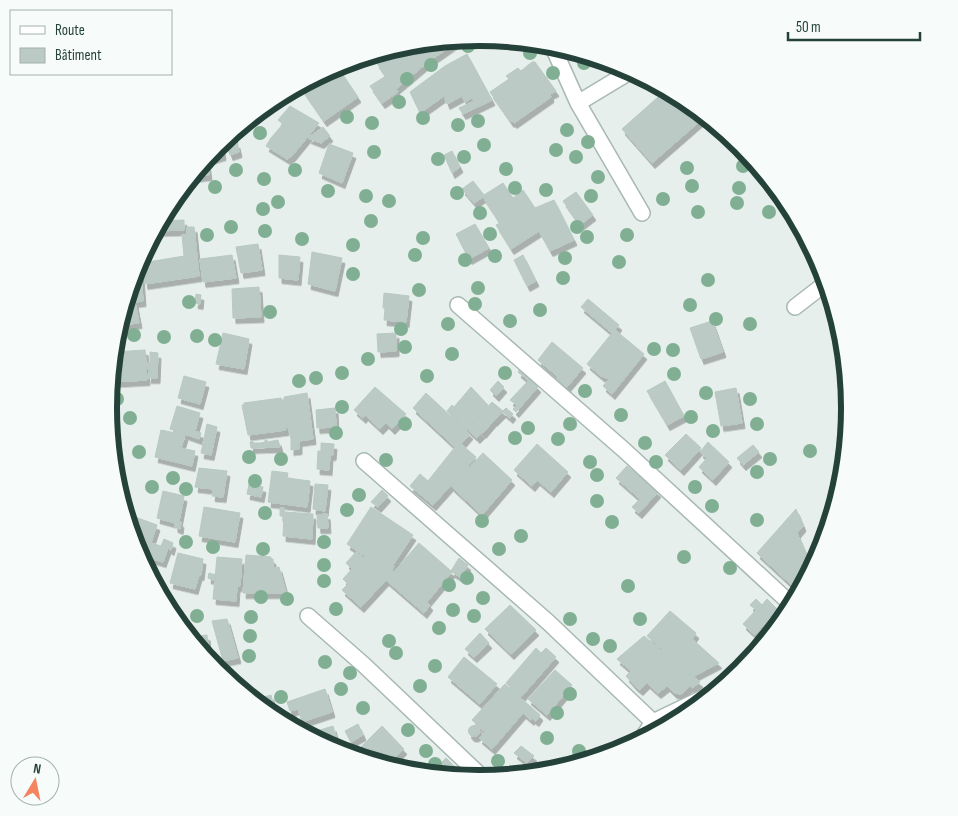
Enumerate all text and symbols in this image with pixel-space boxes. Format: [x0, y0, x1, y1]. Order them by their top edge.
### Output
legend [10, 10, 172, 75]
scale bar [788, 10, 920, 42]
text: 50 m [796, 18, 821, 37]
text: Route [55, 21, 85, 40]
text: Bâtiment [55, 46, 102, 65]
north arrow [10, 756, 60, 806]
text: N [32, 760, 42, 778]

